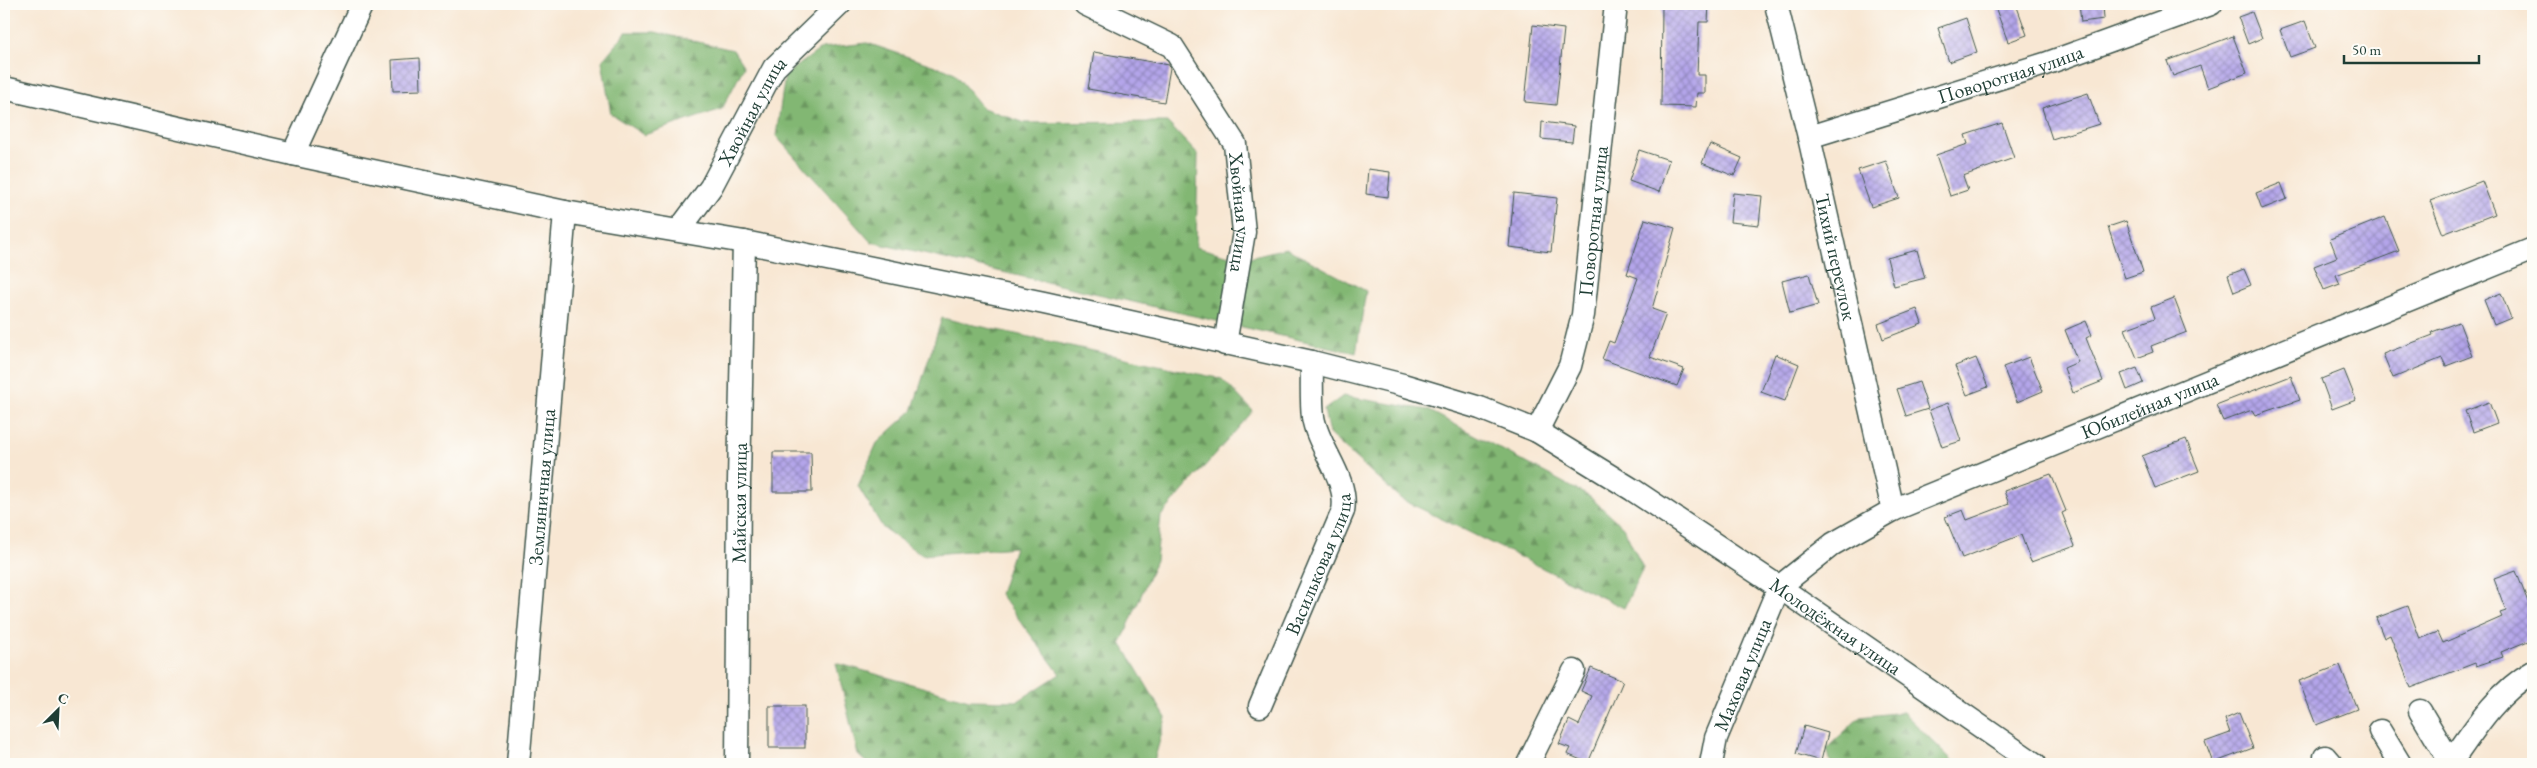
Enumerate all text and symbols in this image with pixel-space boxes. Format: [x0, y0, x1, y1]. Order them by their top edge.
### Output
scale bar [2344, 32, 2480, 64]
street label: Поворотная улица [1934, 38, 2087, 109]
text: 50 m [2352, 40, 2381, 59]
street label: Хвойная улица [711, 50, 792, 171]
street label: Поворотная улица [1572, 144, 1614, 298]
street label: Хвойная улица [1223, 150, 1257, 275]
street label: Тихий переулок [1809, 191, 1863, 323]
street label: Юбилейная улица [2077, 366, 2222, 445]
street label: Земляничная улица [522, 408, 561, 566]
street label: Майская улица [725, 442, 753, 564]
street label: Васильковая улица [1279, 492, 1357, 639]
street label: Молодёжная улица [1764, 571, 1907, 681]
street label: Маховая улица [1707, 614, 1777, 735]
north arrow [32, 686, 82, 736]
text: С [55, 688, 72, 708]

